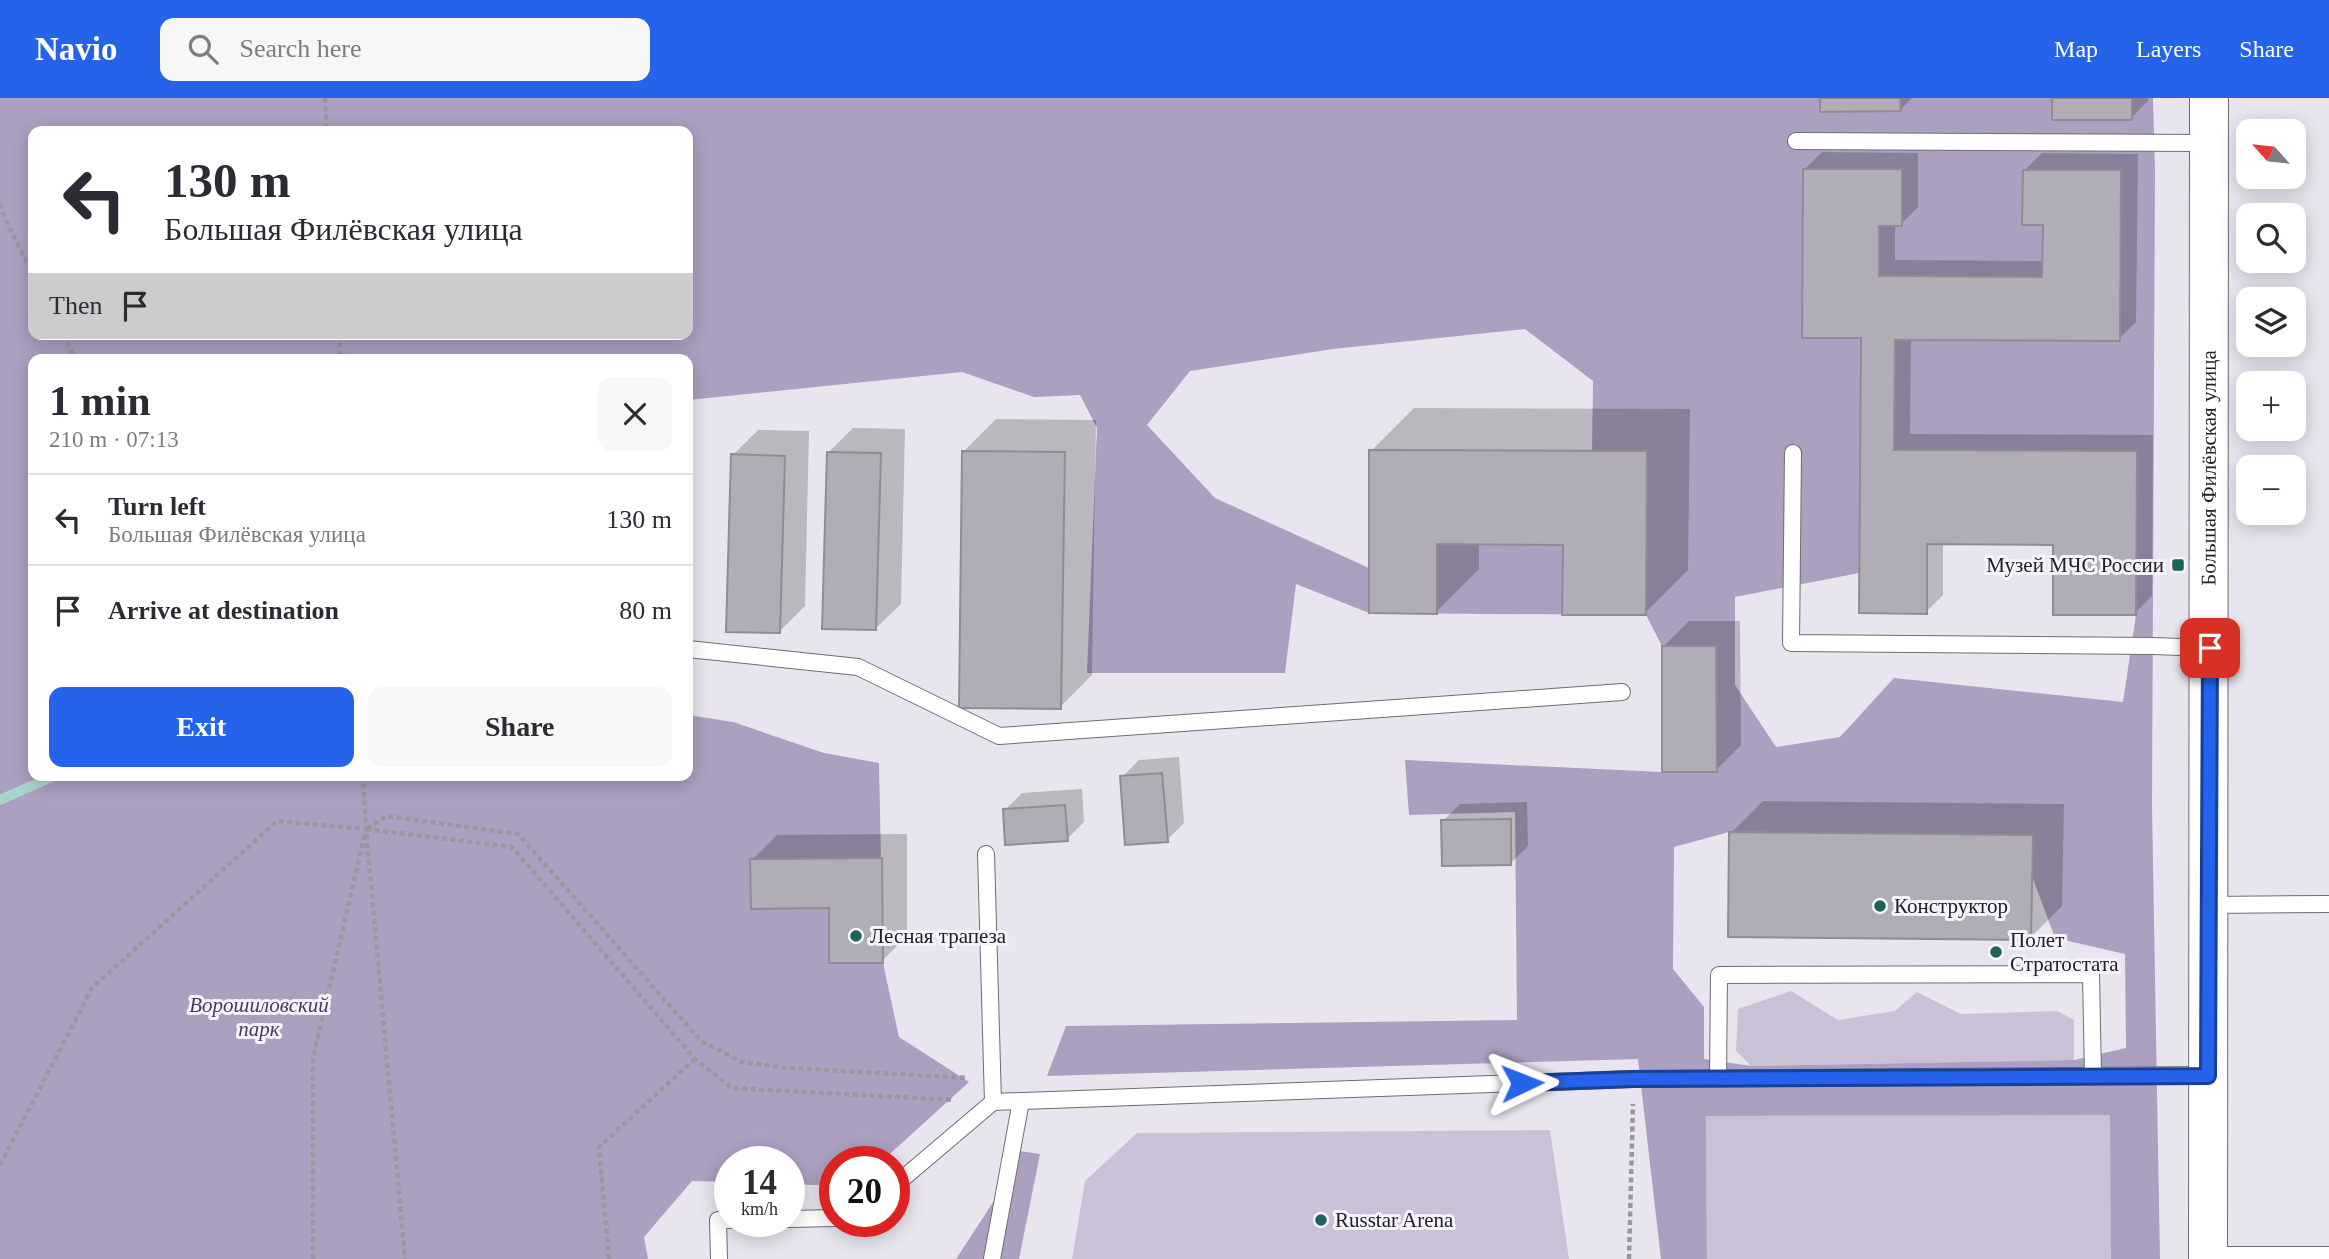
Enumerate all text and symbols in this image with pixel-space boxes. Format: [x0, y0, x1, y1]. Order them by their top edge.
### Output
search box [160, 18, 650, 81]
icon: search [184, 30, 222, 68]
text: Navio [35, 31, 118, 67]
text: Search here [240, 34, 361, 63]
text: Map [2054, 36, 2098, 62]
text: Layers [2136, 36, 2201, 62]
text: Share [2239, 36, 2294, 62]
north arrow [2236, 119, 2306, 189]
map controls [2236, 119, 2306, 525]
text: 130 m [164, 153, 291, 208]
icon: left [49, 154, 140, 245]
button: search [2236, 203, 2306, 273]
text: Большая Филёвская улица [164, 211, 523, 247]
icon: arrive [116, 287, 154, 325]
button: layers [2236, 287, 2306, 357]
text: Then [49, 291, 102, 320]
street label: Большая Филёвская улица [2197, 350, 2221, 586]
button: + [2236, 371, 2306, 441]
button: close [598, 377, 672, 451]
text: 1 min [49, 378, 151, 424]
text: 210 m · 07:13 [49, 427, 179, 452]
button: − [2236, 455, 2306, 525]
text: Turn left [108, 492, 206, 521]
icon: left [49, 501, 87, 539]
text: 130 m [606, 505, 672, 534]
text: Большая Филёвская улица [108, 522, 366, 547]
place label: Музей МЧС России [1986, 553, 2164, 577]
marker: Музей МЧС России [2170, 557, 2186, 573]
icon: arrive [49, 592, 87, 630]
text: Arrive at destination [108, 596, 339, 625]
text: 80 m [619, 596, 672, 625]
pin [2180, 618, 2240, 678]
icon: arrive [2191, 629, 2229, 667]
button: Exit [49, 687, 354, 767]
button: Share [368, 687, 672, 767]
place label: Конструктор [1894, 894, 2008, 918]
marker: Конструктор [1872, 898, 1888, 914]
place label: Лесная трапеза [870, 924, 1007, 948]
marker: Лесная трапеза [848, 928, 864, 944]
place label: Полет Стратостата [2010, 928, 2119, 976]
marker: Полет Стратостата [1988, 944, 2004, 960]
park label: Ворошиловский парк [189, 993, 329, 1041]
position arrow [1485, 1046, 1559, 1120]
speed limit sign: 20 [819, 1146, 910, 1237]
text: 14 [742, 1163, 777, 1202]
text: km/h [741, 1199, 778, 1219]
place label: Russtar Arena [1335, 1208, 1454, 1232]
marker: Russtar Arena [1313, 1212, 1329, 1228]

